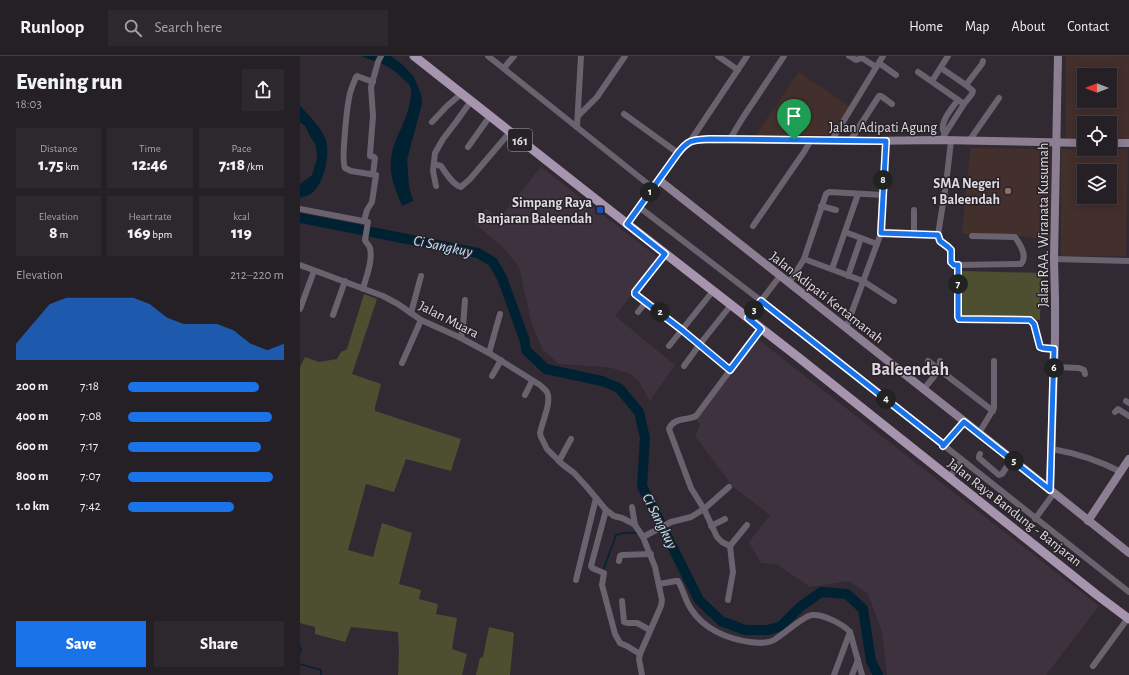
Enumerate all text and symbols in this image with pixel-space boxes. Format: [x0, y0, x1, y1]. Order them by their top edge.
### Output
search box [108, 10, 388, 46]
icon: search [122, 17, 144, 39]
text: Runloop [20, 18, 84, 37]
text: Search here [154, 20, 222, 35]
text: Home [909, 20, 943, 34]
text: Map [965, 20, 989, 34]
text: About [1011, 20, 1045, 34]
text: Contact [1067, 20, 1109, 34]
north arrow [1077, 68, 1117, 108]
map controls [1077, 68, 1117, 204]
button: share [242, 69, 284, 111]
text: Evening run [16, 71, 123, 93]
text: 18:03 [16, 98, 42, 111]
pin [777, 99, 811, 140]
icon: arrive [783, 105, 805, 127]
button: locate [1077, 116, 1117, 156]
street label: Jalan Adipati Agung [829, 121, 937, 135]
road number: 161 [508, 129, 532, 151]
text: Distance [40, 143, 77, 154]
text: Time [139, 143, 161, 154]
text: Pace [231, 143, 251, 154]
street label: Jalan RAA. Wiranata Kusumah [1037, 143, 1051, 307]
text: 1.75 [38, 156, 63, 173]
text: 12:46 [132, 156, 168, 173]
text: 7:18 [219, 156, 245, 173]
text: km [63, 161, 79, 172]
text: /km [245, 161, 264, 172]
button: layers [1077, 164, 1117, 204]
pin: 8 [873, 170, 893, 190]
text: 8 [880, 174, 886, 185]
place label: SMA Negeri 1 Baleendah [932, 177, 1000, 207]
pin: 1 [640, 182, 660, 202]
text: 1 [648, 186, 652, 197]
marker: SMA Negeri 1 Baleendah [1003, 186, 1013, 196]
place label: Simpang Raya Banjaran Baleendah [478, 196, 592, 226]
marker: Simpang Raya Banjaran Baleendah [595, 205, 605, 215]
text: Elevation [39, 211, 79, 222]
text: Heart rate [128, 211, 172, 222]
text: kcal [233, 211, 250, 222]
text: 8 [49, 224, 58, 241]
text: 169 [128, 224, 151, 241]
text: 119 [231, 224, 252, 241]
text: m [58, 229, 68, 240]
text: bpm [151, 229, 172, 240]
water label: Ci Sangkuy [412, 233, 475, 260]
street label: Jalan Adipati Kertamanah [767, 249, 886, 346]
text: Elevation [16, 269, 63, 282]
text: 212–220 m [230, 269, 284, 282]
pin: 7 [948, 274, 968, 294]
text: 7 [956, 278, 960, 289]
street label: Jalan Muara [416, 299, 481, 341]
pin: 3 [744, 300, 764, 320]
pin: 2 [650, 302, 670, 322]
text: 3 [752, 304, 756, 315]
text: 2 [657, 306, 663, 317]
pin: 6 [1044, 358, 1064, 378]
district label: Baleendah [871, 361, 949, 379]
text: 6 [1051, 362, 1057, 373]
text: 200 m [16, 380, 48, 393]
text: 7:18 [80, 380, 99, 393]
pin: 4 [876, 389, 896, 409]
text: 4 [883, 393, 889, 404]
text: 400 m [16, 410, 49, 423]
text: 7:08 [80, 410, 101, 423]
text: 600 m [16, 440, 48, 453]
text: 7:17 [80, 440, 98, 453]
pin: 5 [1004, 451, 1024, 471]
text: 5 [1012, 455, 1016, 466]
street label: Jalan Raya Bandung - Banjaran [945, 456, 1084, 569]
text: 800 m [16, 470, 48, 483]
text: 7:07 [80, 470, 101, 483]
water label: Ci Sangkuy [639, 491, 680, 552]
text: 1.0 km [16, 500, 49, 513]
text: 7:42 [80, 500, 101, 513]
button: Save [16, 621, 146, 667]
button: Share [154, 621, 284, 667]

